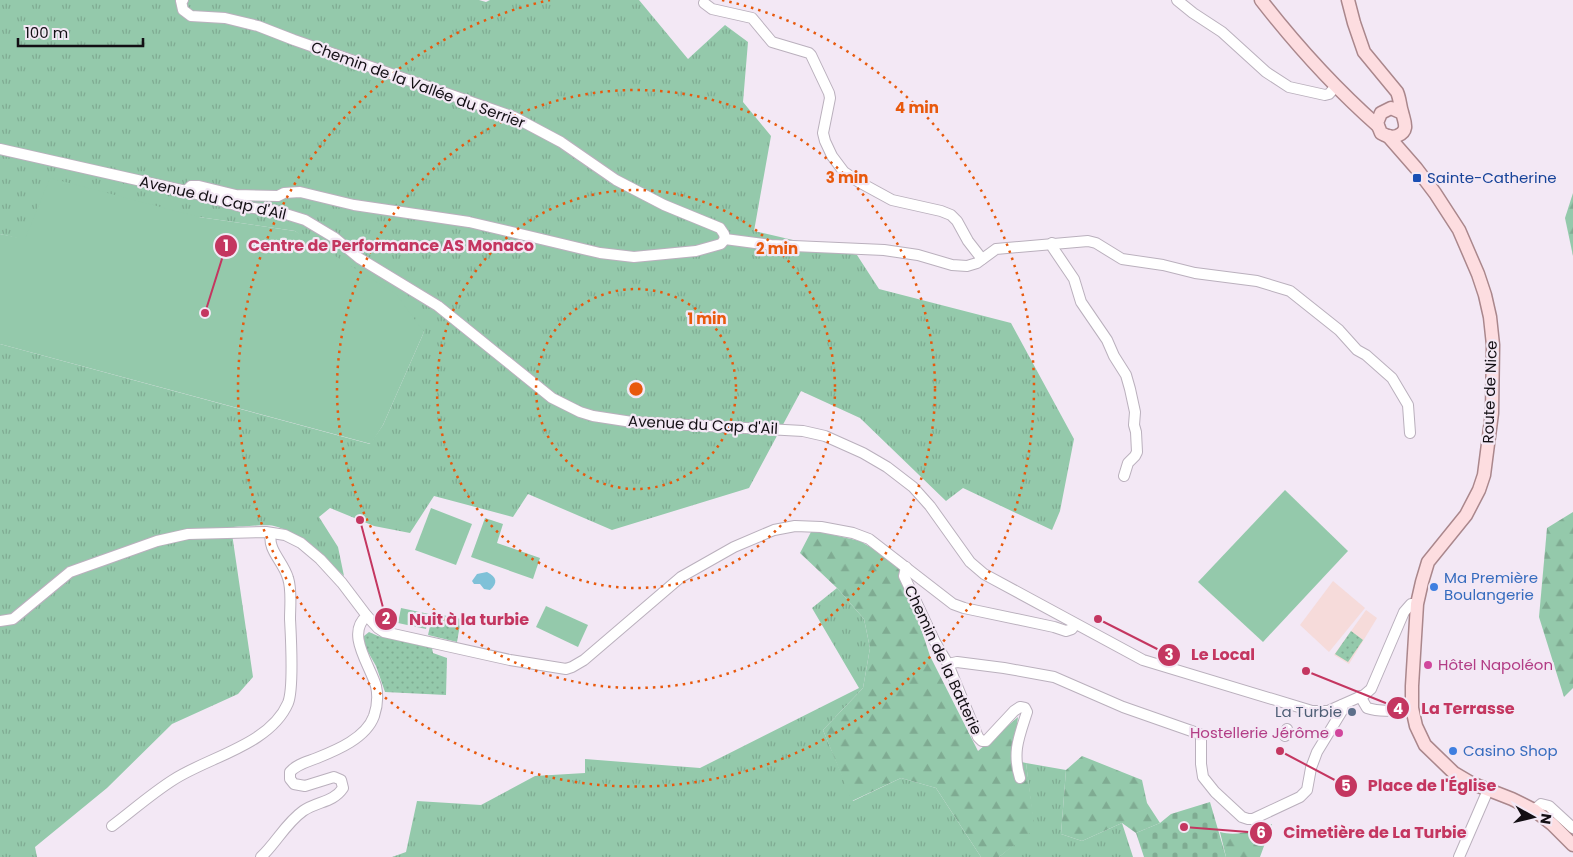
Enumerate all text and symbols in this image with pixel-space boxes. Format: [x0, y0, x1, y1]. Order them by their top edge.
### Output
scale bar [18, 15, 142, 47]
text: 100 m [25, 22, 68, 43]
street label: Chemin de la Vallée du Serrier [308, 36, 529, 133]
text: 4 min [895, 97, 939, 118]
text: 3 min [826, 167, 868, 188]
place label: Sainte-Catherine [1427, 167, 1557, 188]
street label: Avenue du Cap d'Ail [138, 170, 289, 225]
marker: Sainte-Catherine [1411, 172, 1423, 184]
callout: Centre de Performance AS Monaco [213, 230, 544, 261]
text: Centre de Performance AS Monaco [248, 234, 534, 257]
text: 1 [223, 235, 229, 256]
text: 2 min [756, 238, 798, 259]
text: 1 min [687, 308, 727, 329]
street label: Route de Nice [1477, 340, 1502, 444]
centre of rings [627, 380, 645, 398]
street label: Avenue du Cap d'Ail [628, 410, 778, 439]
place label: Ma Première Boulangerie [1444, 567, 1538, 605]
marker: Ma Première Boulangerie [1428, 581, 1440, 593]
street label: Chemin de la Batterie [900, 582, 987, 738]
callout: Nuit à la turbie [374, 603, 539, 634]
text: 2 [382, 608, 391, 629]
text: Nuit à la turbie [409, 608, 529, 631]
callout: Le Local [1156, 639, 1265, 670]
text: Le Local [1191, 643, 1255, 666]
text: 3 [1164, 644, 1174, 665]
place label: Hôtel Napoléon [1438, 654, 1553, 675]
marker: Hôtel Napoléon [1422, 659, 1434, 671]
callout: La Terrasse [1386, 693, 1524, 724]
text: La Terrasse [1421, 697, 1515, 720]
text: 4 [1393, 698, 1403, 719]
place label: La Turbie [1275, 701, 1342, 722]
marker: La Turbie [1346, 706, 1358, 718]
place label: Hostellerie Jérôme [1190, 722, 1329, 743]
marker: Hostellerie Jérôme [1333, 727, 1345, 739]
place label: Casino Shop [1463, 740, 1558, 761]
marker: Casino Shop [1447, 745, 1459, 757]
callout: Place de l'Église [1333, 770, 1507, 801]
text: Place de l'Église [1368, 774, 1496, 797]
text: 5 [1341, 775, 1351, 796]
north arrow [1508, 792, 1558, 842]
text: N [1535, 812, 1557, 825]
callout: Cimetière de La Turbie [1248, 817, 1477, 848]
text: Cimetière de La Turbie [1283, 821, 1467, 844]
text: 6 [1256, 822, 1266, 843]

